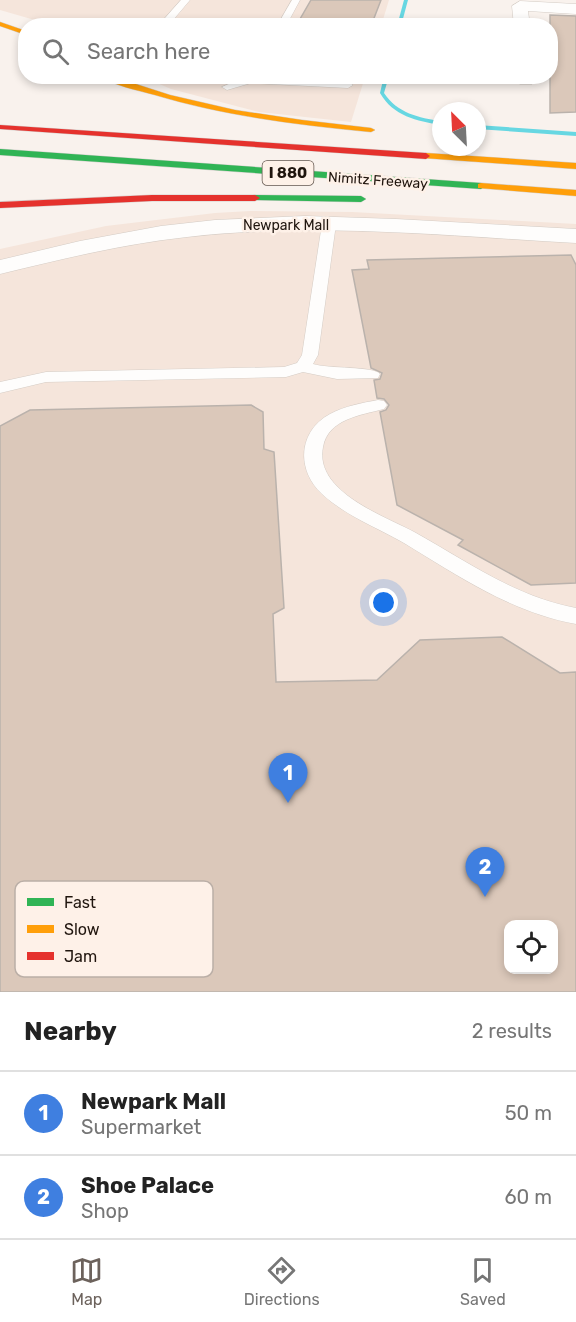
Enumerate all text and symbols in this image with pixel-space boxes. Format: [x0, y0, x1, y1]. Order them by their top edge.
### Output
search box [18, 18, 558, 84]
icon: search [39, 35, 72, 68]
text: Search here [87, 38, 210, 65]
north arrow [432, 102, 486, 156]
road number: I 880 [262, 161, 314, 185]
street label: Nimitz Freeway [328, 169, 429, 192]
street label: Newpark Mall [243, 217, 329, 234]
your location [369, 588, 398, 617]
pin: 1 [268, 754, 308, 803]
pin: 2 [466, 848, 504, 897]
legend [15, 881, 213, 977]
text: Fast [64, 893, 96, 912]
text: Slow [64, 920, 100, 939]
map controls [504, 920, 558, 974]
button: locate [504, 920, 558, 974]
text: Jam [64, 947, 97, 966]
text: Nearby [24, 1016, 117, 1047]
text: 2 results [472, 1019, 552, 1043]
text: Newpark Mall [81, 1088, 226, 1115]
text: 1 [39, 1101, 48, 1125]
text: 50 m [505, 1101, 552, 1125]
text: Supermarket [81, 1115, 201, 1139]
text: Shoe Palace [81, 1172, 214, 1199]
text: 2 [37, 1185, 50, 1209]
text: 60 m [505, 1185, 552, 1209]
text: Shop [81, 1199, 129, 1223]
tab: Map [70, 1254, 103, 1309]
tab: Directions [244, 1254, 320, 1309]
tab: Saved [460, 1254, 506, 1309]

